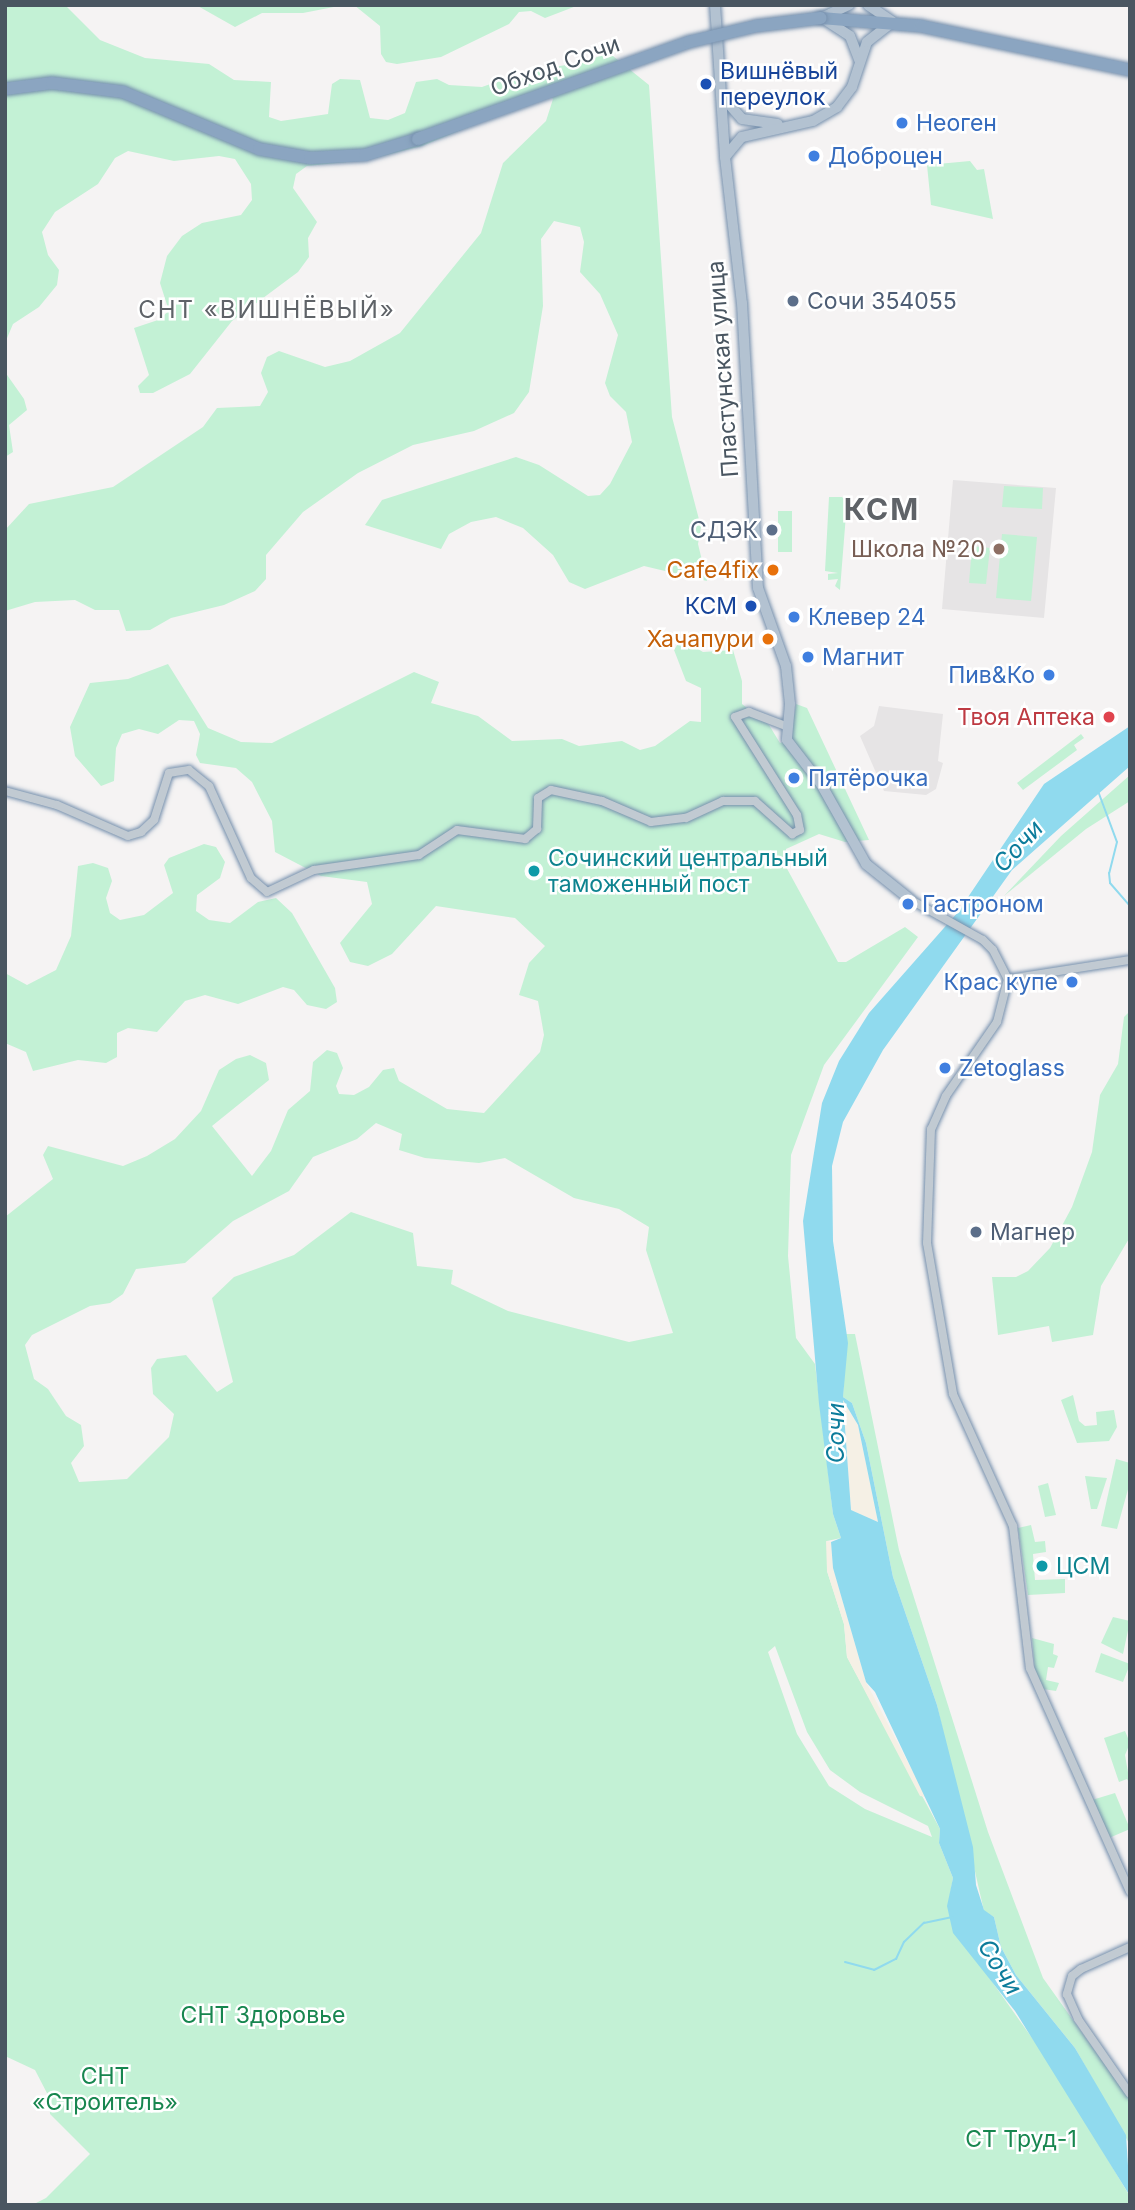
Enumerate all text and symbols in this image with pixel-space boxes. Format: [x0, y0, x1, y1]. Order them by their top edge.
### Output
street label: Обход Сочи [487, 30, 623, 102]
place label: Вишнёвый переулок [720, 57, 838, 111]
marker: Вишнёвый переулок [698, 76, 714, 92]
place label: Неоген [916, 109, 997, 137]
marker: Неоген [894, 115, 910, 131]
place label: Доброцен [828, 142, 943, 170]
marker: Доброцен [806, 148, 822, 164]
street label: Пластунская улица [702, 260, 744, 478]
place label: Сочи 354055 [807, 287, 957, 315]
marker: Сочи 354055 [785, 293, 801, 309]
district label: СНТ «ВИШНЁВЫЙ» [140, 296, 394, 324]
district label: КСМ [844, 491, 920, 527]
place label: СДЭК [690, 516, 758, 544]
marker: СДЭК [764, 522, 780, 538]
place label: Школа №20 [851, 535, 985, 563]
marker: Школа №20 [991, 541, 1007, 557]
place label: Cafe4fix [667, 556, 759, 584]
marker: Cafe4fix [765, 562, 781, 578]
place label: КСМ [685, 592, 737, 620]
marker: КСМ [743, 598, 759, 614]
place label: Клевер 24 [808, 603, 926, 631]
marker: Клевер 24 [786, 609, 802, 625]
place label: Хачапури [647, 625, 754, 653]
marker: Хачапури [760, 631, 776, 647]
place label: Магнит [822, 643, 904, 671]
marker: Магнит [800, 649, 816, 665]
place label: Пив&Ко [948, 661, 1035, 689]
marker: Пив&Ко [1041, 667, 1057, 683]
place label: Твоя Аптека [957, 703, 1095, 731]
marker: Твоя Аптека [1101, 709, 1117, 725]
place label: Пятёрочка [808, 764, 928, 792]
marker: Пятёрочка [786, 770, 802, 786]
water label: Сочи [987, 814, 1049, 878]
place label: Сочинский центральный таможенный пост [548, 844, 828, 898]
marker: Сочинский центральный таможенный пост [526, 863, 542, 879]
place label: Гастроном [922, 890, 1044, 918]
marker: Гастроном [900, 896, 916, 912]
place label: Крас купе [943, 968, 1058, 996]
marker: Крас купе [1064, 974, 1080, 990]
place label: Zetoglass [959, 1054, 1065, 1082]
marker: Zetoglass [937, 1060, 953, 1076]
place label: Магнер [990, 1218, 1075, 1246]
marker: Магнер [968, 1224, 984, 1240]
water label: Сочи [822, 1403, 850, 1463]
place label: ЦСМ [1056, 1552, 1110, 1580]
marker: ЦСМ [1034, 1558, 1050, 1574]
water label: Сочи [972, 1934, 1028, 2000]
park label: СНТ Здоровье [181, 2001, 345, 2029]
park label: СНТ «Строитель» [32, 2062, 178, 2116]
park label: СТ Труд-1 [965, 2125, 1077, 2153]

